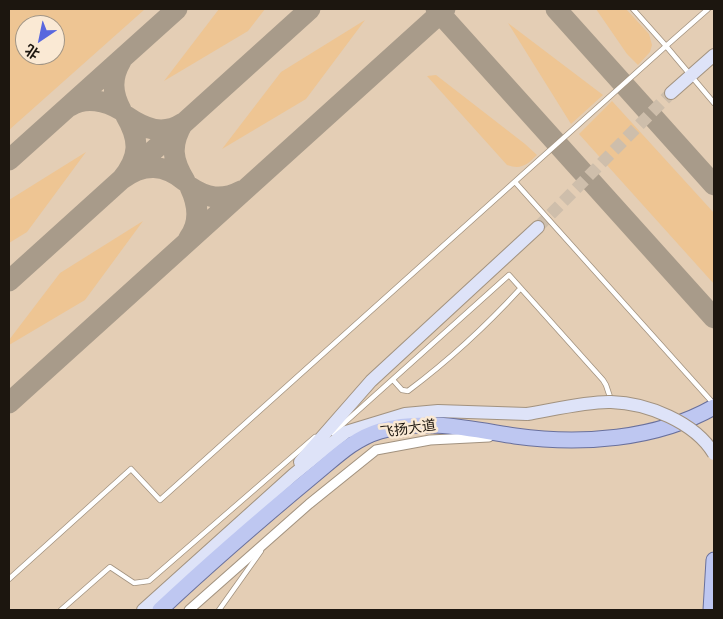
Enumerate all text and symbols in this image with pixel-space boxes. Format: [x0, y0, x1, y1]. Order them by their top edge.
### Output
north arrow [15, 15, 65, 65]
text: 北 [22, 41, 42, 62]
street label: 飞扬大道 [379, 417, 437, 441]

